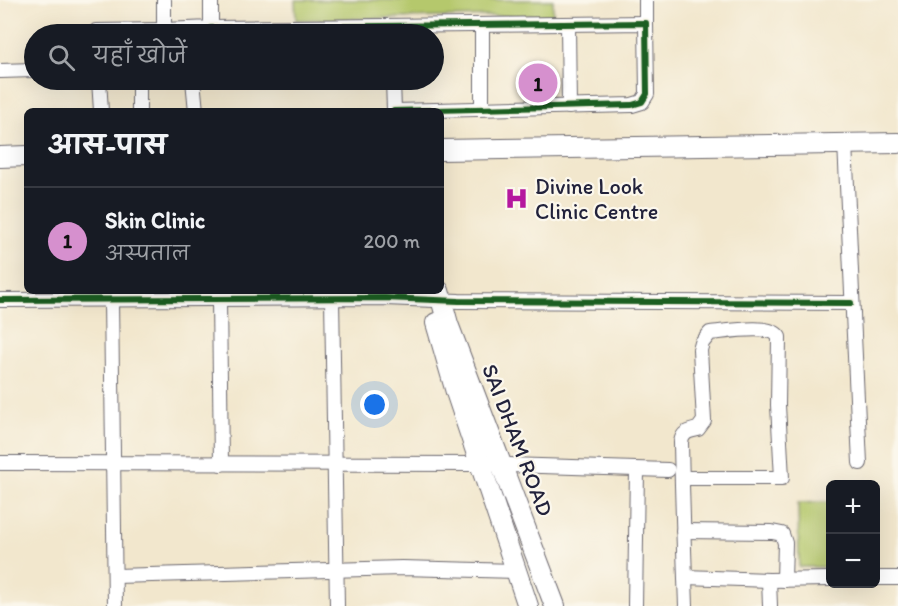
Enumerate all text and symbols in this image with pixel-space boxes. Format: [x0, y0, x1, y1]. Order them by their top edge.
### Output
search box [24, 24, 444, 90]
icon: search [45, 41, 78, 74]
text: यहाँ खोजें [93, 42, 187, 69]
pin: 1 [518, 60, 558, 106]
text: आस-पास [48, 129, 167, 161]
place label: Divine Look Clinic Centre [535, 173, 658, 225]
hospital icon: Divine Look Clinic Centre [504, 186, 530, 212]
text: Skin Clinic [105, 207, 205, 234]
text: 1 [63, 229, 72, 253]
text: 200 m [364, 229, 420, 253]
text: अस्पताल [105, 241, 190, 265]
street label: SAI DHAM ROAD [476, 360, 559, 520]
your location [360, 390, 389, 419]
map controls [826, 480, 880, 588]
button: + [826, 480, 880, 534]
button: − [826, 534, 880, 588]

